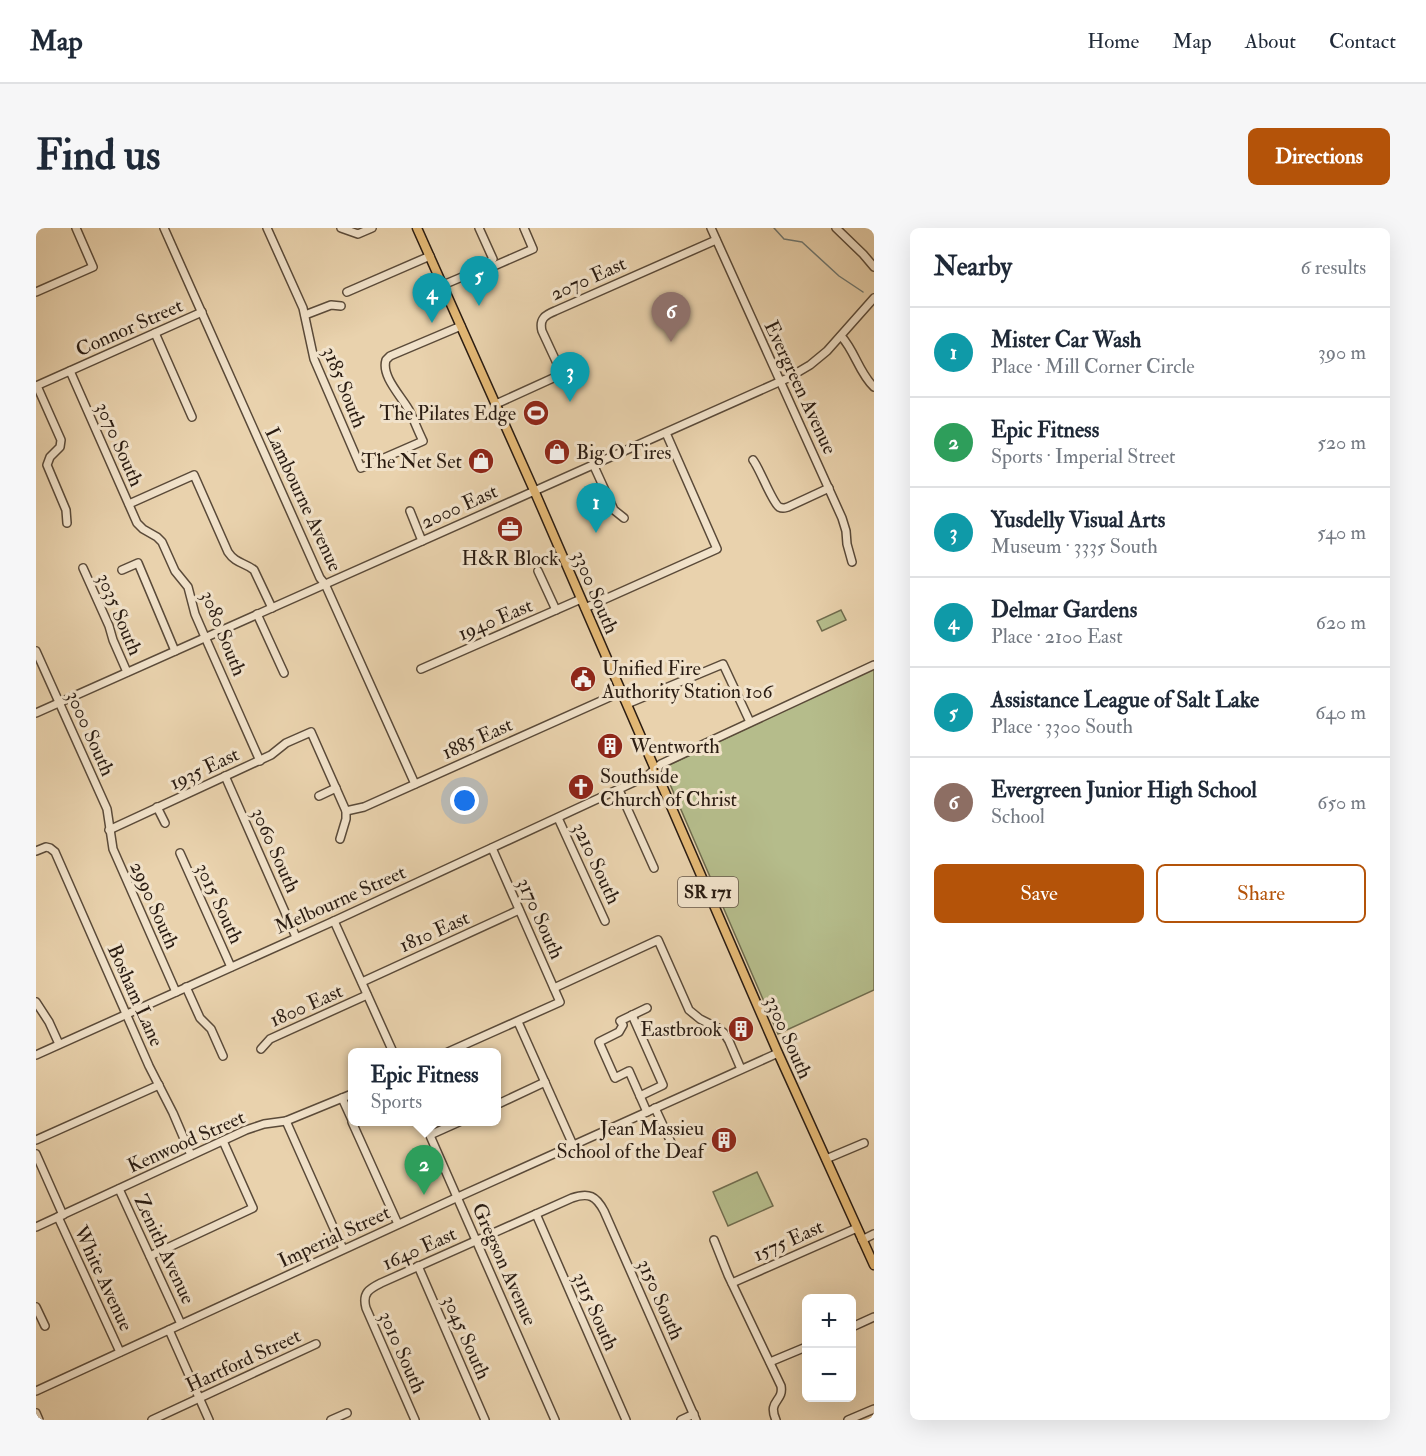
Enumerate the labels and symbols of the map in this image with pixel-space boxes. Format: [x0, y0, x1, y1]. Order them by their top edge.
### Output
street label: 2070 East [547, 251, 630, 306]
pin: 5 [460, 256, 498, 306]
pin: 4 [412, 274, 452, 323]
pin: 6 [652, 292, 690, 342]
street label: Connor Street [72, 293, 187, 362]
street label: Evergreen Avenue [759, 316, 842, 458]
street label: 3185 South [317, 343, 372, 432]
pin: 3 [550, 352, 590, 402]
street label: 3070 South [90, 398, 149, 491]
sports icon: The Pilates Edge [521, 398, 551, 428]
place label: The Pilates Edge [379, 401, 516, 426]
street label: Lambourne Avenue [259, 423, 348, 575]
shop icon: Big O Tires [542, 437, 572, 467]
place label: Big O Tires [576, 440, 672, 465]
shop icon: The Net Set [466, 446, 496, 476]
place label: The Net Set [362, 449, 463, 474]
street label: 2000 East [417, 478, 502, 534]
pin: 1 [576, 484, 616, 533]
office icon: H&R Block [495, 514, 525, 544]
place label: H&R Block [462, 546, 559, 571]
street label: 3300 South [567, 547, 624, 638]
street label: 3035 South [91, 569, 148, 659]
street label: 3080 South [195, 587, 252, 680]
street label: 1940 East [454, 592, 537, 646]
place label: Unified Fire Authority Station 106 [601, 656, 774, 704]
public building icon: Unified Fire Authority Station 106 [568, 664, 598, 694]
street label: 3000 South [61, 687, 121, 780]
street label: 1885 East [438, 712, 517, 765]
building icon: Wentworth [595, 731, 625, 761]
place label: Wentworth [629, 734, 720, 759]
street label: 1935 East [165, 741, 243, 795]
place label: Southside Church of Christ [600, 764, 738, 812]
church icon: Southside Church of Christ [566, 772, 596, 802]
your location [450, 786, 479, 815]
street label: 3060 South [246, 804, 306, 897]
street label: 3210 South [567, 818, 627, 909]
street label: 2990 South [124, 858, 185, 953]
street label: 3015 South [190, 859, 249, 948]
street label: Melbourne Street [271, 859, 410, 939]
street label: 3170 South [512, 874, 570, 963]
road number: SR 171 [678, 877, 738, 907]
street label: 1810 East [395, 905, 474, 958]
street label: Bosham Lane [102, 940, 169, 1050]
street label: 1800 East [266, 978, 347, 1033]
street label: 3300 South [759, 992, 818, 1083]
building icon: Eastbrook [726, 1014, 756, 1044]
place label: Eastbrook [640, 1017, 722, 1042]
street label: Kenwood Street [124, 1104, 249, 1178]
place label: Jean Massieu School of the Deaf [557, 1116, 708, 1164]
building icon: Jean Massieu School of the Deaf [709, 1125, 739, 1155]
pin: 2 [404, 1146, 444, 1195]
street label: Zenith Avenue [128, 1190, 201, 1308]
street label: Imperial Street [274, 1199, 395, 1274]
street label: Gregson Avenue [466, 1199, 543, 1329]
street label: 1575 East [749, 1214, 828, 1267]
street label: White Avenue [68, 1221, 139, 1335]
street label: 1640 East [378, 1221, 461, 1276]
street label: 3150 South [632, 1255, 690, 1344]
street label: 3115 South [567, 1268, 624, 1355]
street label: 3045 South [437, 1291, 496, 1384]
street label: 3010 South [373, 1307, 432, 1398]
street label: Hartford Street [182, 1323, 305, 1398]

